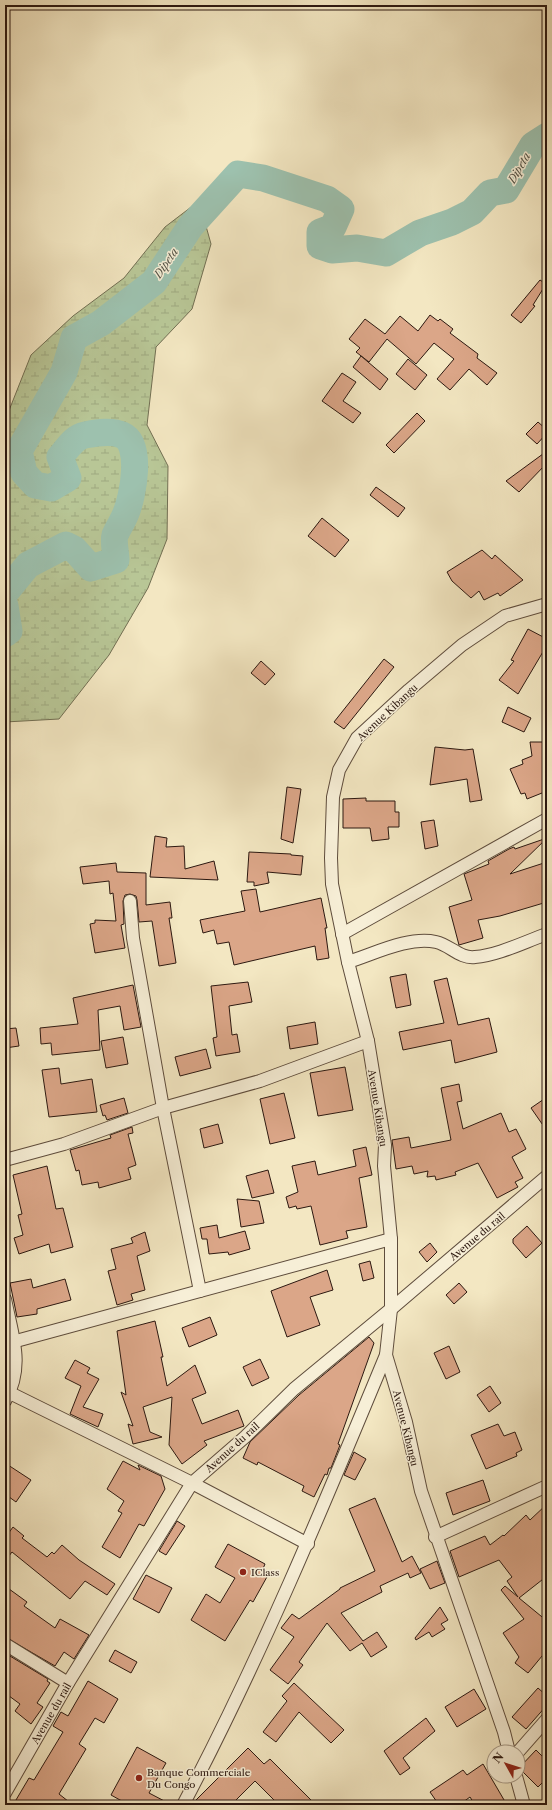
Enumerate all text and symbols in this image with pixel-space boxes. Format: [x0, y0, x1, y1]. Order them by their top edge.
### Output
water label: Dipeta [504, 150, 534, 187]
water label: Dipeta [150, 245, 181, 281]
street label: Avenue Kibangu [354, 681, 420, 744]
street label: Avenue Kibangu [365, 1068, 390, 1148]
street label: Avenue du rail [446, 1209, 508, 1264]
street label: Avenue Kibangu [390, 1388, 421, 1468]
street label: Avenue du rail [202, 1420, 262, 1476]
place label: IClass [251, 1566, 279, 1579]
marker: IClass [238, 1567, 248, 1577]
street label: Avenue du rail [28, 1680, 74, 1747]
north arrow [486, 1744, 526, 1784]
text: N [490, 1749, 507, 1766]
place label: Banque Commerciale Du Congo [147, 1766, 251, 1791]
marker: Banque Commerciale Du Congo [134, 1773, 144, 1783]

